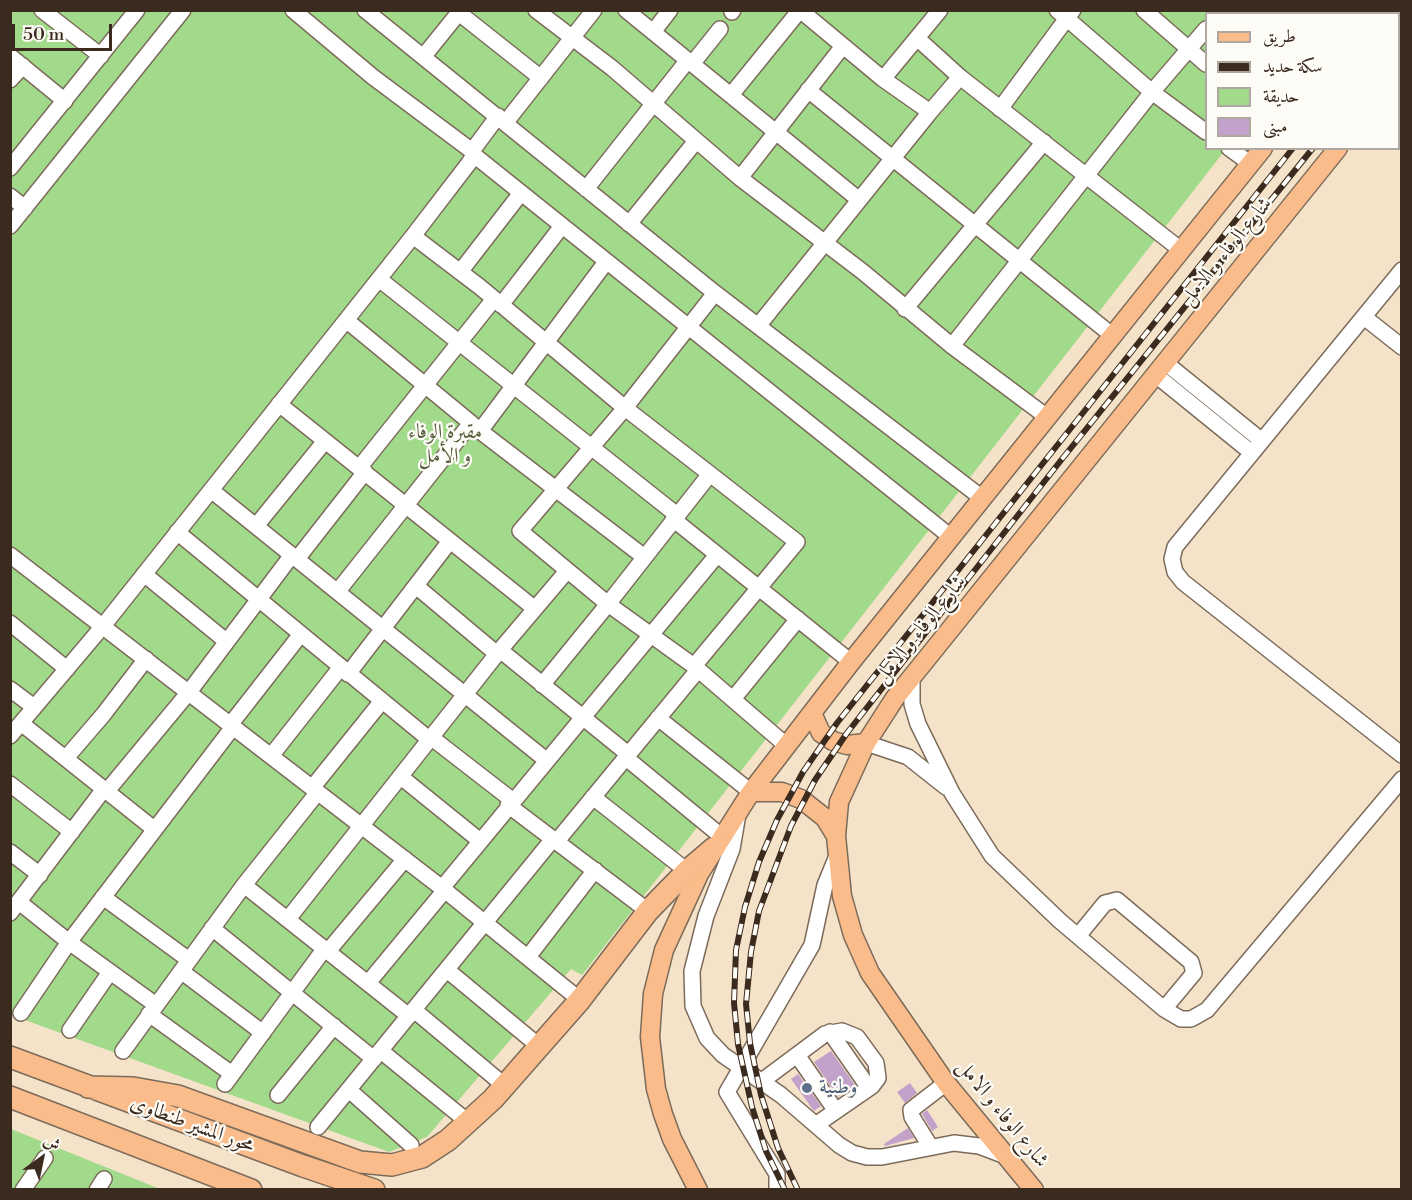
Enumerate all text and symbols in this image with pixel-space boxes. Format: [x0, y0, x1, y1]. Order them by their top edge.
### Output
scale bar [15, 12, 116, 50]
legend [1205, 12, 1400, 150]
text: 50 m [23, 23, 64, 46]
text: طريق [1263, 25, 1296, 48]
text: سكة حديد [1263, 55, 1322, 78]
text: حديقة [1263, 85, 1299, 108]
text: مبنى [1263, 115, 1288, 138]
street label: شارع الوفاء و الامل [1176, 193, 1278, 311]
park label: مقبرة الوفاء و الأمل [408, 420, 482, 470]
street label: شارع الوفاء و الامل [870, 571, 972, 689]
street label: شارع الوفاء و الامل [951, 1055, 1053, 1173]
place label: وطنية [819, 1075, 858, 1101]
marker: وطنية [800, 1081, 814, 1095]
street label: محور المشير طنطاوى [126, 1091, 258, 1159]
north arrow [12, 1128, 72, 1188]
text: ش [40, 1130, 64, 1156]

